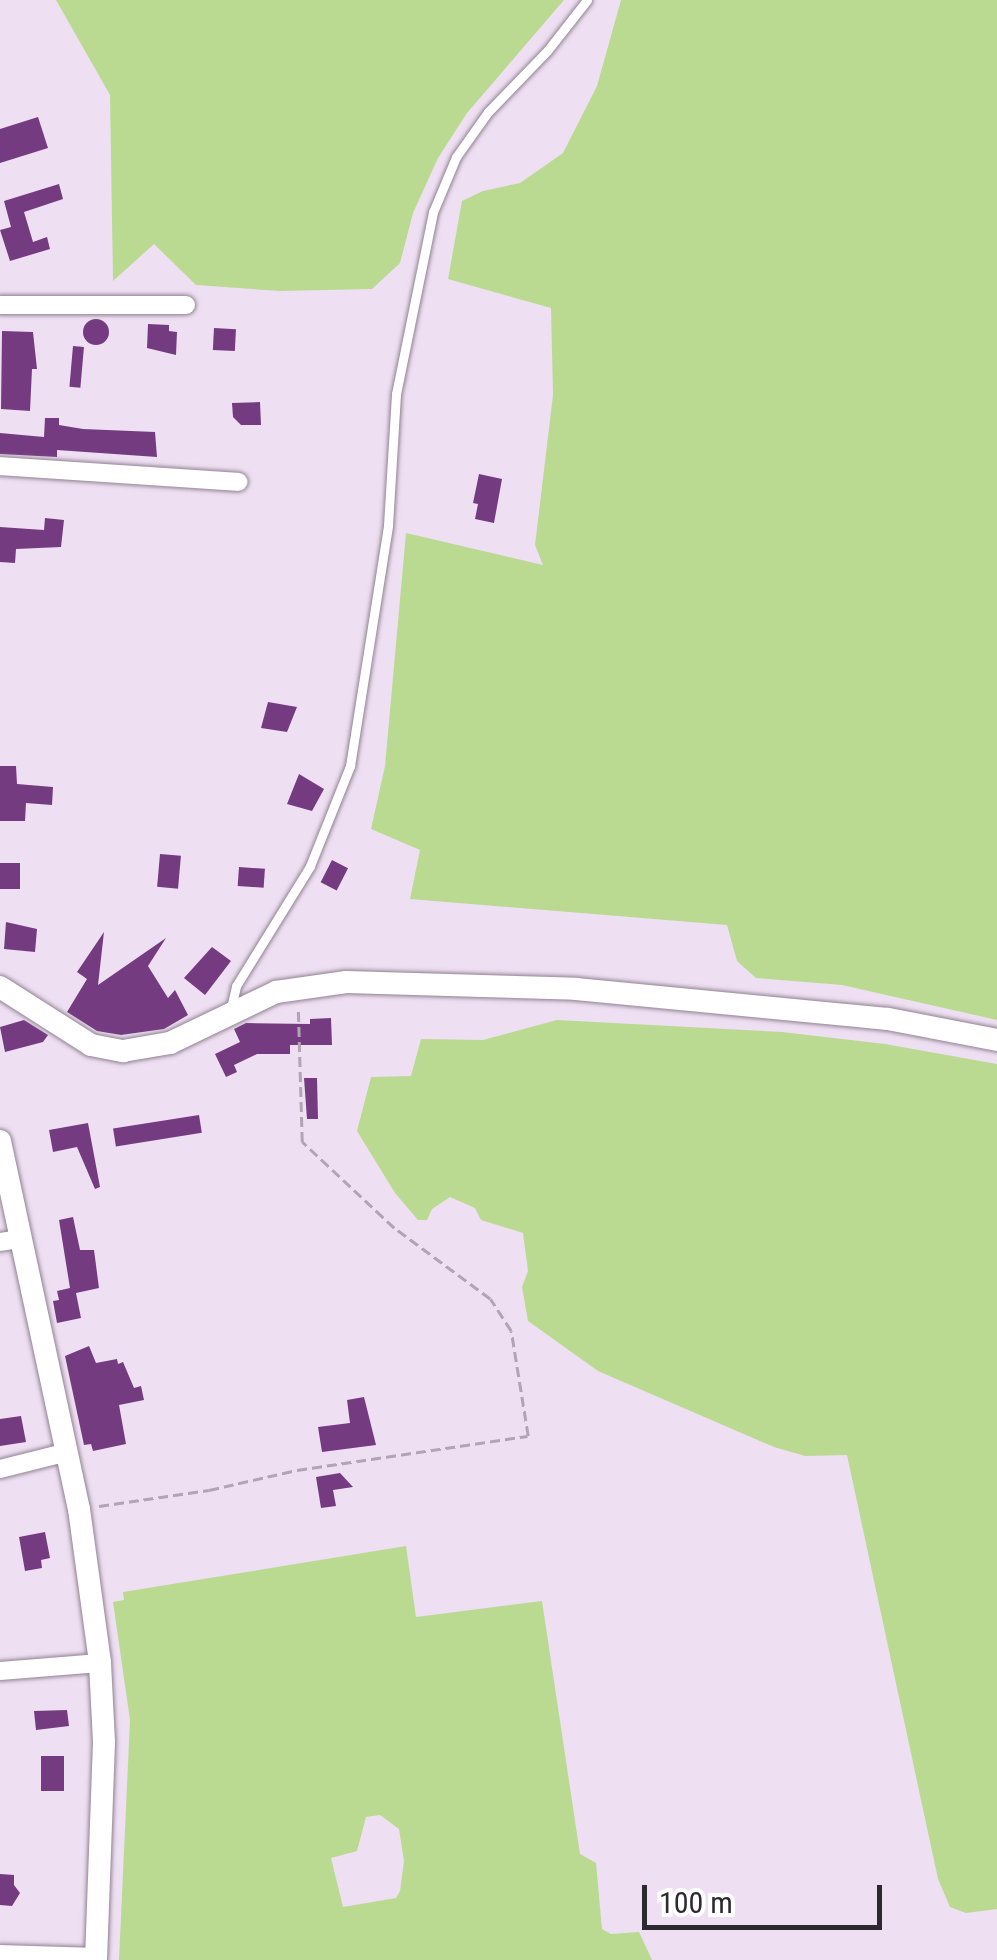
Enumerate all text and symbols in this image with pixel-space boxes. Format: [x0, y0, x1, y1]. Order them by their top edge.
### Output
scale bar [647, 1865, 887, 1927]
text: 100 m [659, 1885, 733, 1920]

